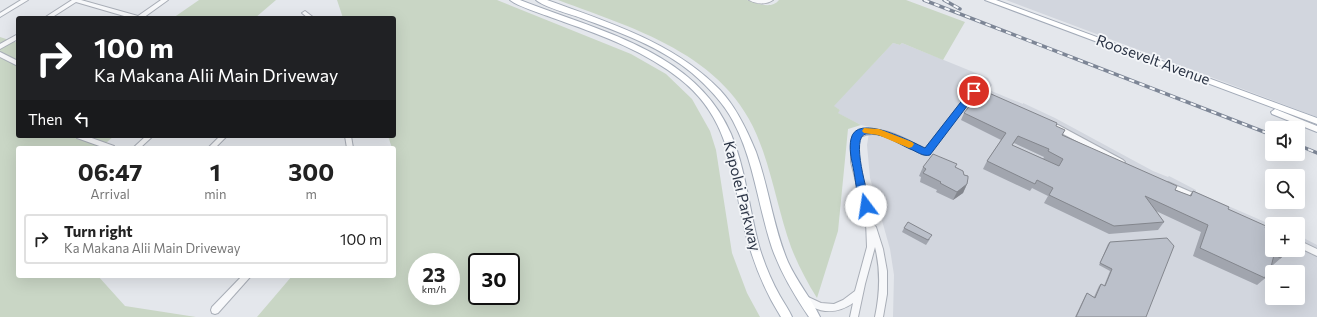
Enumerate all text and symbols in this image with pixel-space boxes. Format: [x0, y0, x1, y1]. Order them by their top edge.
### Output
text: 100 m [94, 30, 174, 64]
street label: Roosevelt Avenue [1094, 30, 1213, 88]
icon: right [28, 32, 80, 84]
text: Ka Makana Alii Main Driveway [94, 64, 338, 86]
pin [957, 74, 991, 108]
icon: arrive [963, 80, 985, 102]
icon: left [71, 108, 93, 130]
text: Then [28, 110, 63, 128]
map controls [1265, 121, 1305, 305]
button: sound [1265, 121, 1305, 161]
street label: Kapolei Parkway [721, 139, 765, 253]
text: 06:47 [78, 157, 142, 186]
text: 1 [210, 157, 221, 186]
text: 300 [288, 157, 334, 186]
button: search [1265, 169, 1305, 209]
position arrow [845, 185, 887, 227]
text: Arrival [90, 186, 130, 202]
text: min [204, 186, 226, 202]
text: m [305, 186, 317, 202]
button: + [1265, 217, 1305, 257]
text: Turn right [64, 222, 133, 240]
icon: right [30, 228, 52, 250]
text: 100 m [340, 230, 382, 248]
text: Ka Makana Alii Main Driveway [64, 240, 240, 256]
speed limit sign: 30 [468, 253, 520, 305]
text: 23 [422, 262, 446, 286]
button: − [1265, 265, 1305, 305]
text: km/h [422, 283, 446, 295]

